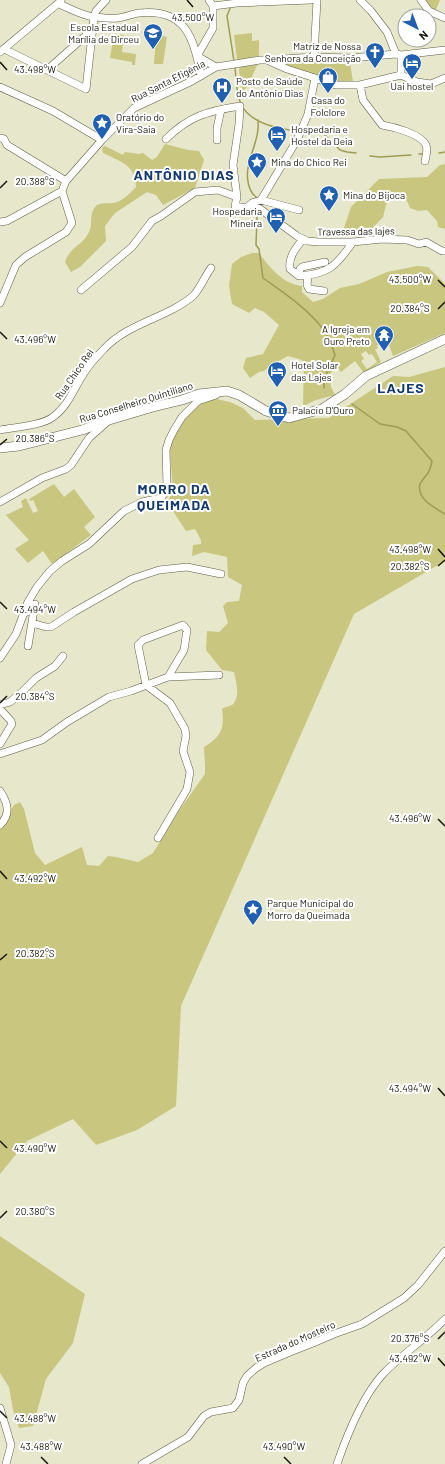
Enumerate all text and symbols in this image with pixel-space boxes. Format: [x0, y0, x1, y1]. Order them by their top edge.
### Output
north arrow [397, 8, 437, 48]
text: 43.500°W [172, 11, 214, 23]
place label: Escola Estadual Marília de Dirceu [68, 21, 139, 45]
school or university icon: Escola Estadual Marília de Dirceu [142, 22, 164, 50]
text: N [417, 29, 431, 43]
place label: Matriz de Nossa Senhora da Conceição [265, 40, 361, 64]
church icon: Matriz de Nossa Senhora da Conceição [364, 41, 386, 69]
hotel icon: Uai hostel [401, 52, 423, 80]
street label: Rua Santa Efigênia [129, 57, 207, 105]
text: 43.498°W [14, 63, 56, 75]
shop icon: Casa do Folclore [317, 66, 339, 94]
place label: Posto de Saúde do Antônio Dias [236, 75, 303, 99]
hospital icon: Posto de Saúde do Antônio Dias [211, 76, 233, 104]
place label: Uai hostel [391, 80, 433, 92]
place label: Casa do Folclore [311, 94, 345, 118]
place label: Oratório do Vira-Saia [116, 111, 164, 135]
place icon: Oratório do Vira-Saia [91, 112, 113, 140]
place label: Hospedaria e Hostel da Deia [291, 123, 353, 147]
hotel icon: Hospedaria e Hostel da Deia [266, 124, 288, 152]
place icon: Mina do Chico Rei [246, 151, 268, 179]
place label: Mina do Chico Rei [271, 156, 347, 168]
district label: ANTÔNIO DIAS [133, 166, 235, 183]
text: 20.388°S [15, 175, 55, 187]
place icon: Mina do Bijoca [318, 184, 340, 212]
place label: Mina do Bijoca [343, 189, 405, 201]
place label: Hospedaria Mineira [213, 205, 262, 229]
hotel icon: Hospedaria Mineira [265, 206, 287, 234]
street label: Travessa das lajes [317, 224, 395, 238]
text: 43.500°W [389, 273, 431, 285]
text: 20.384°S [390, 302, 430, 314]
place label: A Igreja em Ouro Preto [322, 323, 370, 347]
temple icon: A Igreja em Ouro Preto [373, 324, 395, 352]
text: 43.496°W [14, 333, 56, 345]
street label: Rua Chico Rei [52, 346, 96, 402]
place label: Hotel Solar das Lajes [291, 359, 339, 383]
hotel icon: Hotel Solar das Lajes [266, 360, 288, 388]
street label: Rua Conselheiro Quintiliano [78, 379, 194, 425]
district label: LAJES [377, 379, 425, 396]
museum icon: Palacio D'Ouro [267, 399, 289, 427]
place label: Palacio D'Ouro [292, 404, 354, 416]
text: 20.386°S [16, 432, 55, 444]
district label: MORRO DA QUEIMADA [137, 480, 211, 513]
text: 43.498°W [389, 543, 431, 555]
text: 20.382°S [390, 560, 430, 572]
text: 43.494°W [14, 603, 56, 615]
text: 20.384°S [15, 690, 55, 702]
text: 43.496°W [389, 812, 431, 824]
text: 43.492°W [14, 872, 56, 884]
place label: Parque Municipal do Morro da Queimada [267, 897, 354, 921]
place icon: Parque Municipal do Morro da Queimada [242, 898, 264, 926]
text: 20.382°S [15, 947, 55, 959]
text: 43.494°W [389, 1082, 431, 1094]
text: 43.490°W [14, 1142, 56, 1154]
text: 20.380°S [15, 1205, 55, 1217]
street label: Estrada do Mosteiro [253, 1318, 337, 1364]
text: 20.376°S [391, 1332, 429, 1344]
text: 43.492°W [389, 1352, 431, 1364]
text: 43.488°W [14, 1412, 56, 1424]
text: 43.488°W [20, 1440, 62, 1452]
text: 43.490°W [263, 1440, 305, 1452]

